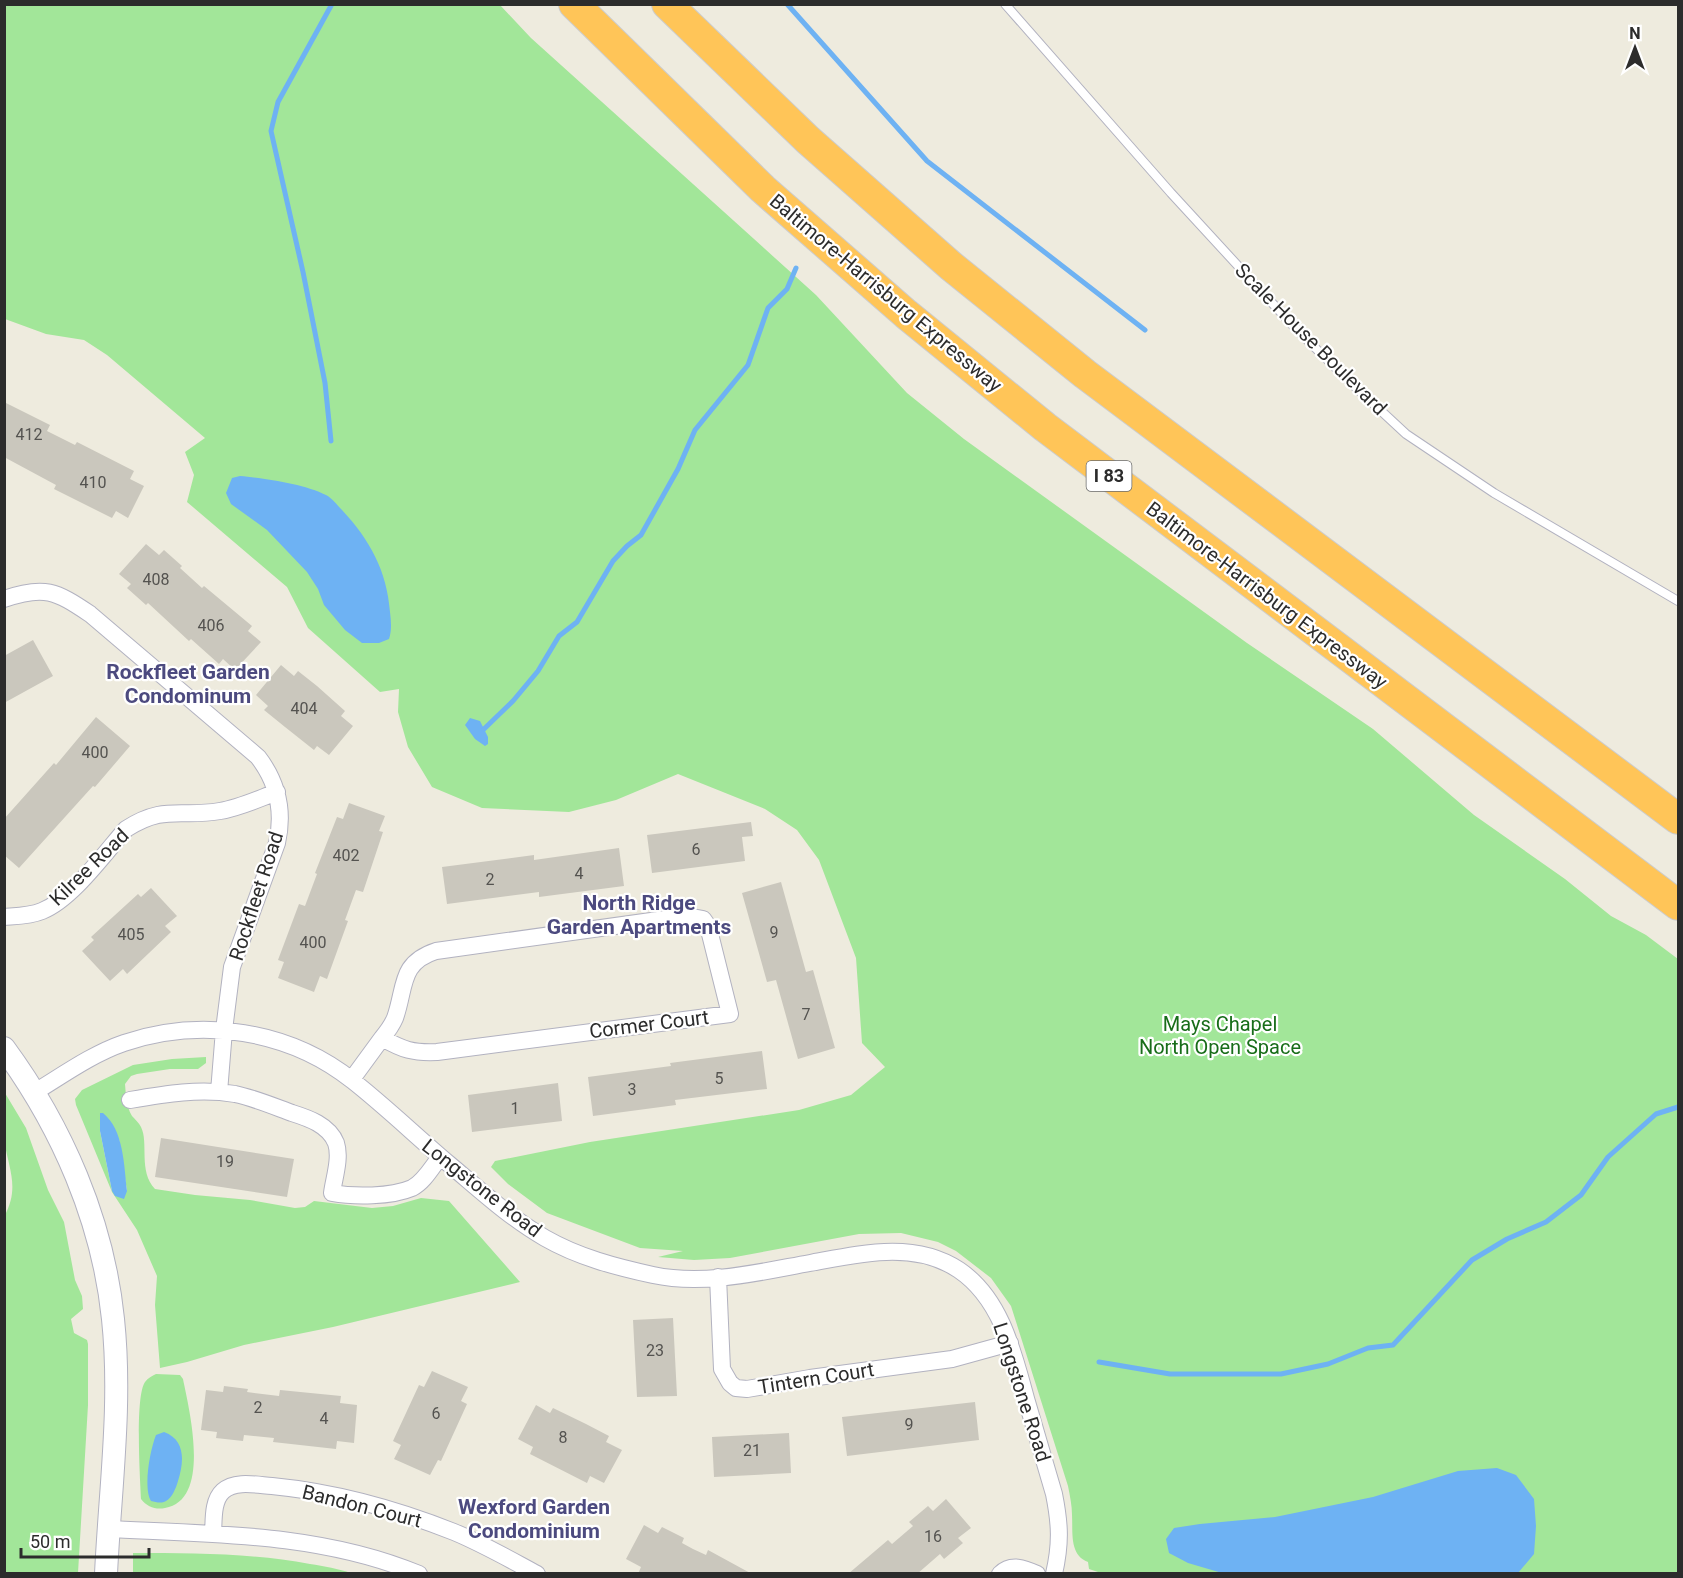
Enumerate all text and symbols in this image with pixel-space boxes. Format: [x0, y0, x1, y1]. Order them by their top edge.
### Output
north arrow [1605, 18, 1665, 78]
text: N [1629, 24, 1641, 43]
street label: Baltimore-Harrisburg Expressway [765, 189, 1007, 398]
street label: Scale House Boulevard [1230, 258, 1392, 420]
house number: 412 [16, 425, 42, 444]
road number: I 83 [1086, 461, 1132, 491]
house number: 410 [80, 473, 106, 492]
street label: Baltimore-Harrisburg Expressway [1142, 496, 1393, 694]
house number: 408 [143, 570, 169, 589]
house number: 406 [198, 616, 224, 635]
district label: Rockfleet Garden Condominum [106, 660, 270, 708]
house number: 404 [291, 699, 317, 718]
house number: 400 [82, 743, 108, 762]
street label: Kilree Road [44, 823, 134, 911]
street label: Rockfleet Road [224, 828, 288, 964]
house number: 6 [692, 840, 701, 859]
house number: 402 [333, 846, 359, 865]
house number: 4 [575, 864, 584, 883]
house number: 2 [486, 870, 495, 889]
district label: North Ridge Garden Apartments [547, 891, 731, 939]
house number: 9 [770, 923, 779, 942]
house number: 405 [118, 925, 144, 944]
house number: 400 [300, 933, 326, 952]
street label: Cormer Court [588, 1005, 710, 1043]
house number: 7 [802, 1005, 811, 1024]
park label: Mays Chapel North Open Space [1139, 1012, 1301, 1059]
house number: 5 [715, 1069, 724, 1088]
house number: 3 [628, 1080, 637, 1099]
house number: 1 [511, 1099, 520, 1118]
street label: Longstone Road [417, 1134, 547, 1242]
house number: 19 [216, 1152, 234, 1171]
street label: Longstone Road [988, 1319, 1056, 1465]
house number: 23 [646, 1341, 664, 1360]
street label: Tintern Court [756, 1357, 876, 1399]
house number: 2 [254, 1398, 263, 1417]
house number: 6 [432, 1404, 441, 1423]
house number: 4 [320, 1409, 329, 1428]
house number: 9 [905, 1415, 914, 1434]
house number: 8 [559, 1428, 568, 1447]
house number: 21 [743, 1441, 761, 1460]
street label: Bandon Court [300, 1480, 424, 1532]
district label: Wexford Garden Condominium [458, 1495, 610, 1543]
scale bar [21, 1521, 148, 1559]
house number: 16 [924, 1527, 942, 1546]
text: 50 m [30, 1531, 70, 1552]

